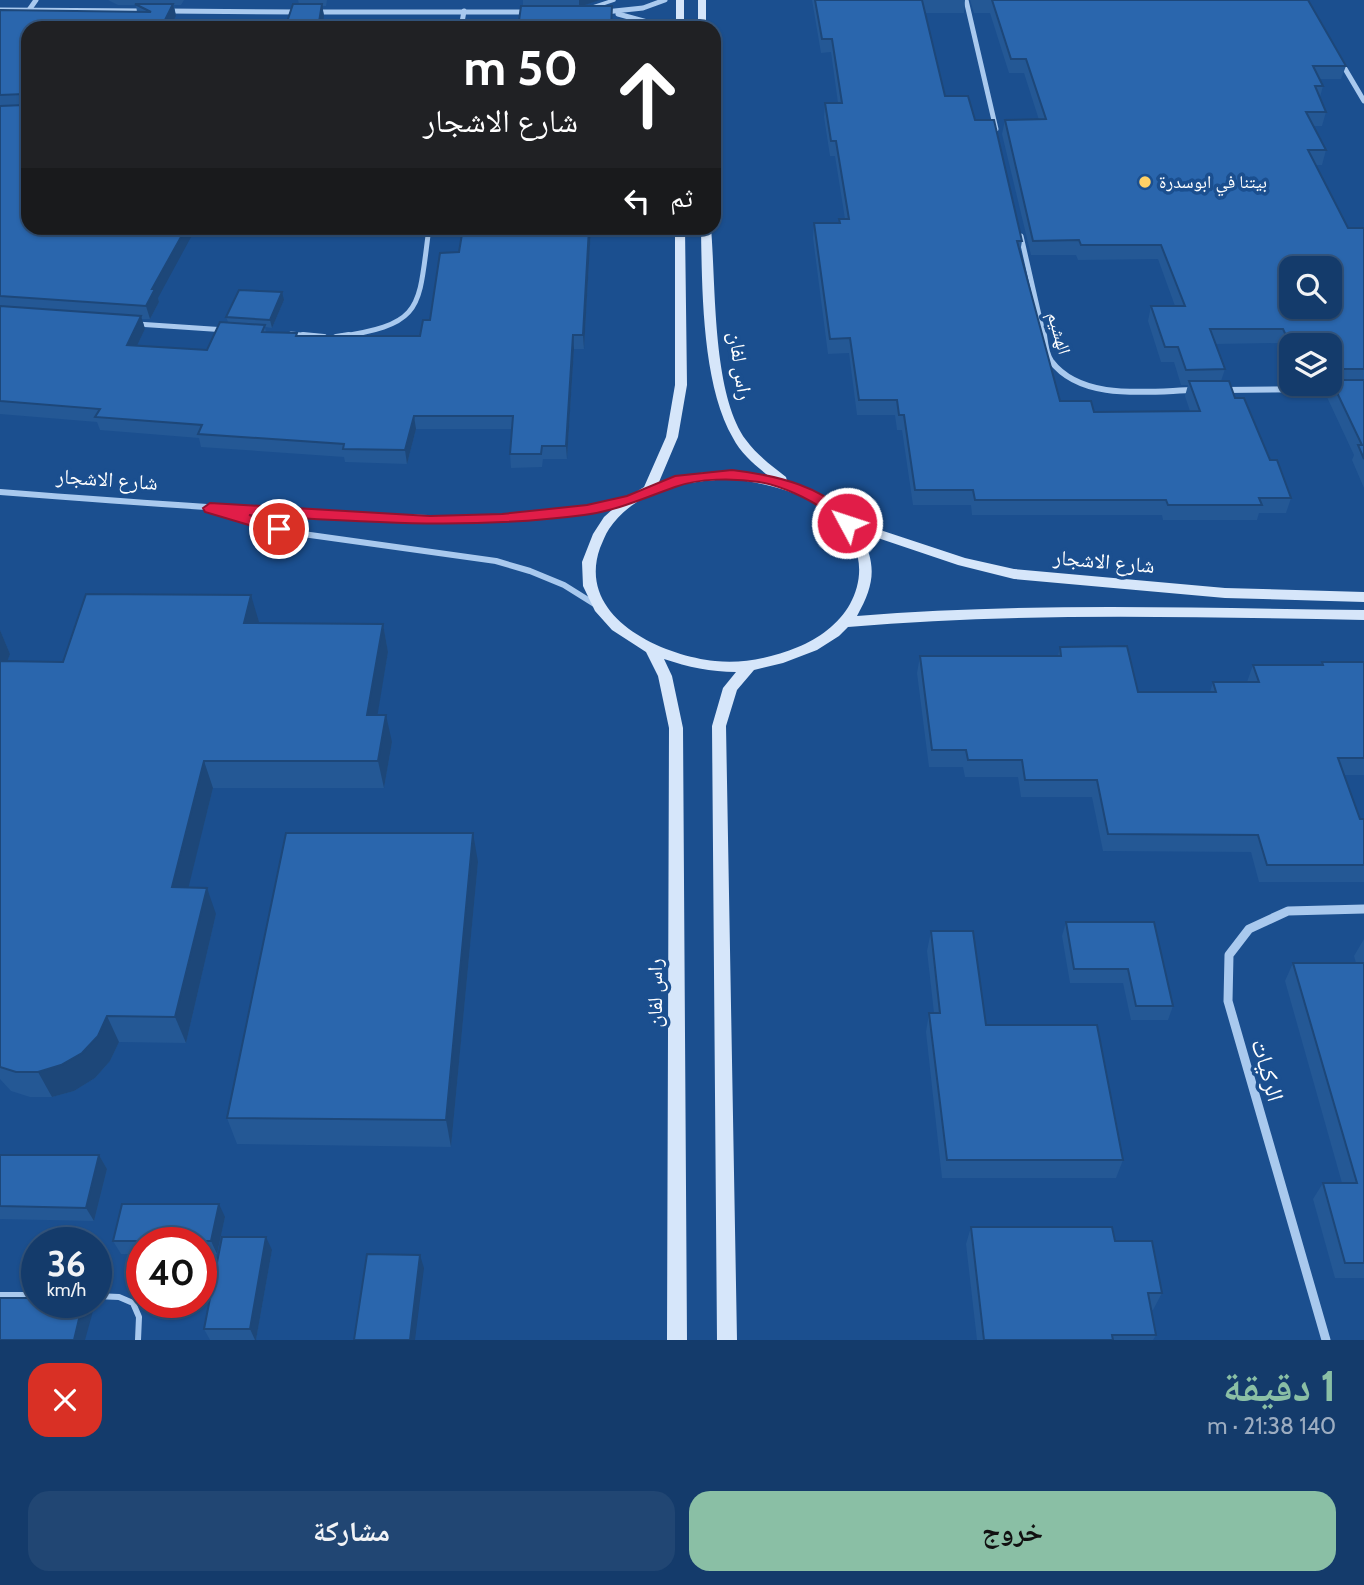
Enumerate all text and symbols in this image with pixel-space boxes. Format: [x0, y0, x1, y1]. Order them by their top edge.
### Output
text: 50 m [463, 38, 578, 97]
icon: ahead [602, 49, 693, 140]
text: شارع الاشجار [423, 101, 578, 140]
place label: بيتنا في ابوسدرة [1159, 171, 1267, 197]
marker: بيتنا في ابوسدرة [1137, 174, 1153, 190]
icon: left [618, 182, 656, 220]
text: ثم [670, 182, 693, 214]
map controls [1279, 256, 1342, 396]
button: search [1279, 256, 1342, 319]
street label: الهشيم [1042, 309, 1075, 357]
street label: راس لفان [723, 330, 758, 402]
button: layers [1279, 333, 1342, 396]
street label: شارع الاشجار [54, 463, 159, 496]
position arrow [810, 486, 884, 560]
pin [249, 499, 309, 559]
icon: arrive [260, 510, 298, 548]
street label: شارع الاشجار [1051, 544, 1156, 579]
street label: راس لفان [642, 958, 668, 1028]
street label: الركيات [1245, 1035, 1291, 1105]
speed limit sign: 40 [126, 1227, 217, 1318]
text: 36 [47, 1242, 86, 1285]
text: km/h [47, 1279, 86, 1301]
text: 1 دقيقة [1223, 1360, 1336, 1412]
button: close [28, 1363, 102, 1437]
text: 140 m · 21:38 [1207, 1412, 1336, 1440]
button: مشاركة [28, 1491, 675, 1571]
button: خروج [689, 1491, 1336, 1571]

